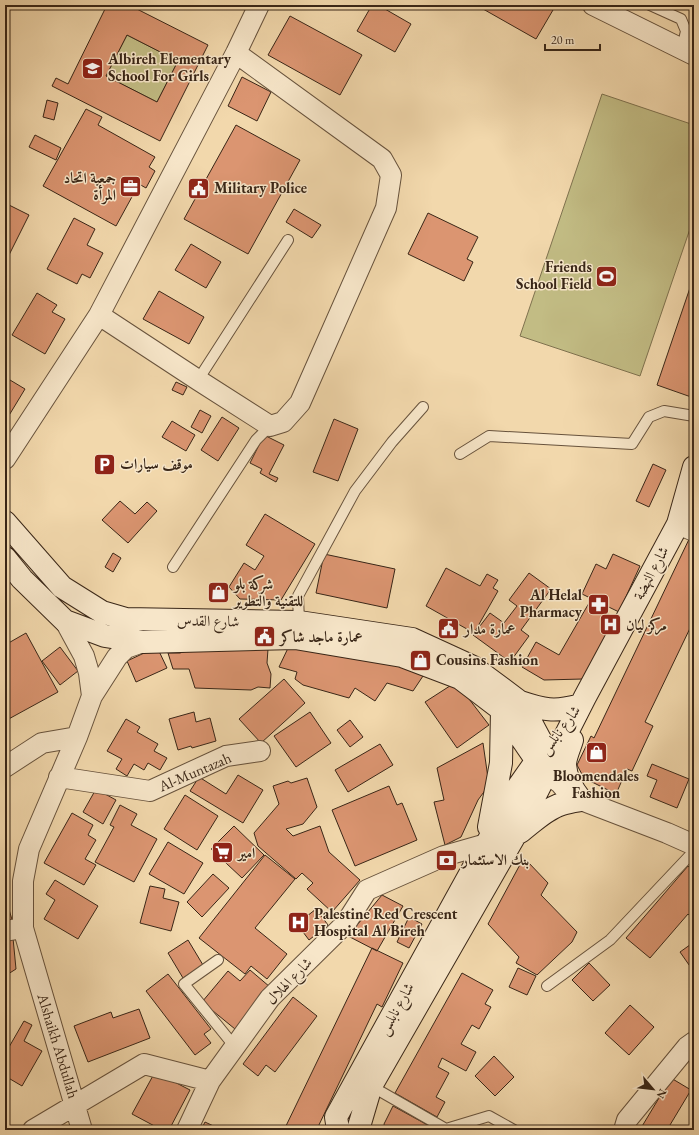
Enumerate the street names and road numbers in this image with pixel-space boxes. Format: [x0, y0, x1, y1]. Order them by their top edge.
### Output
street label: شارع النهضة [628, 543, 676, 605]
street label: شارع القدس [177, 610, 239, 635]
street label: شارع نابلس [535, 701, 588, 761]
street label: Al-Muntazah [155, 748, 234, 796]
street label: شارع الهلال [261, 953, 319, 1011]
street label: شارع نابلس [373, 979, 421, 1040]
street label: Alshaikh Abdullah [33, 990, 84, 1101]

